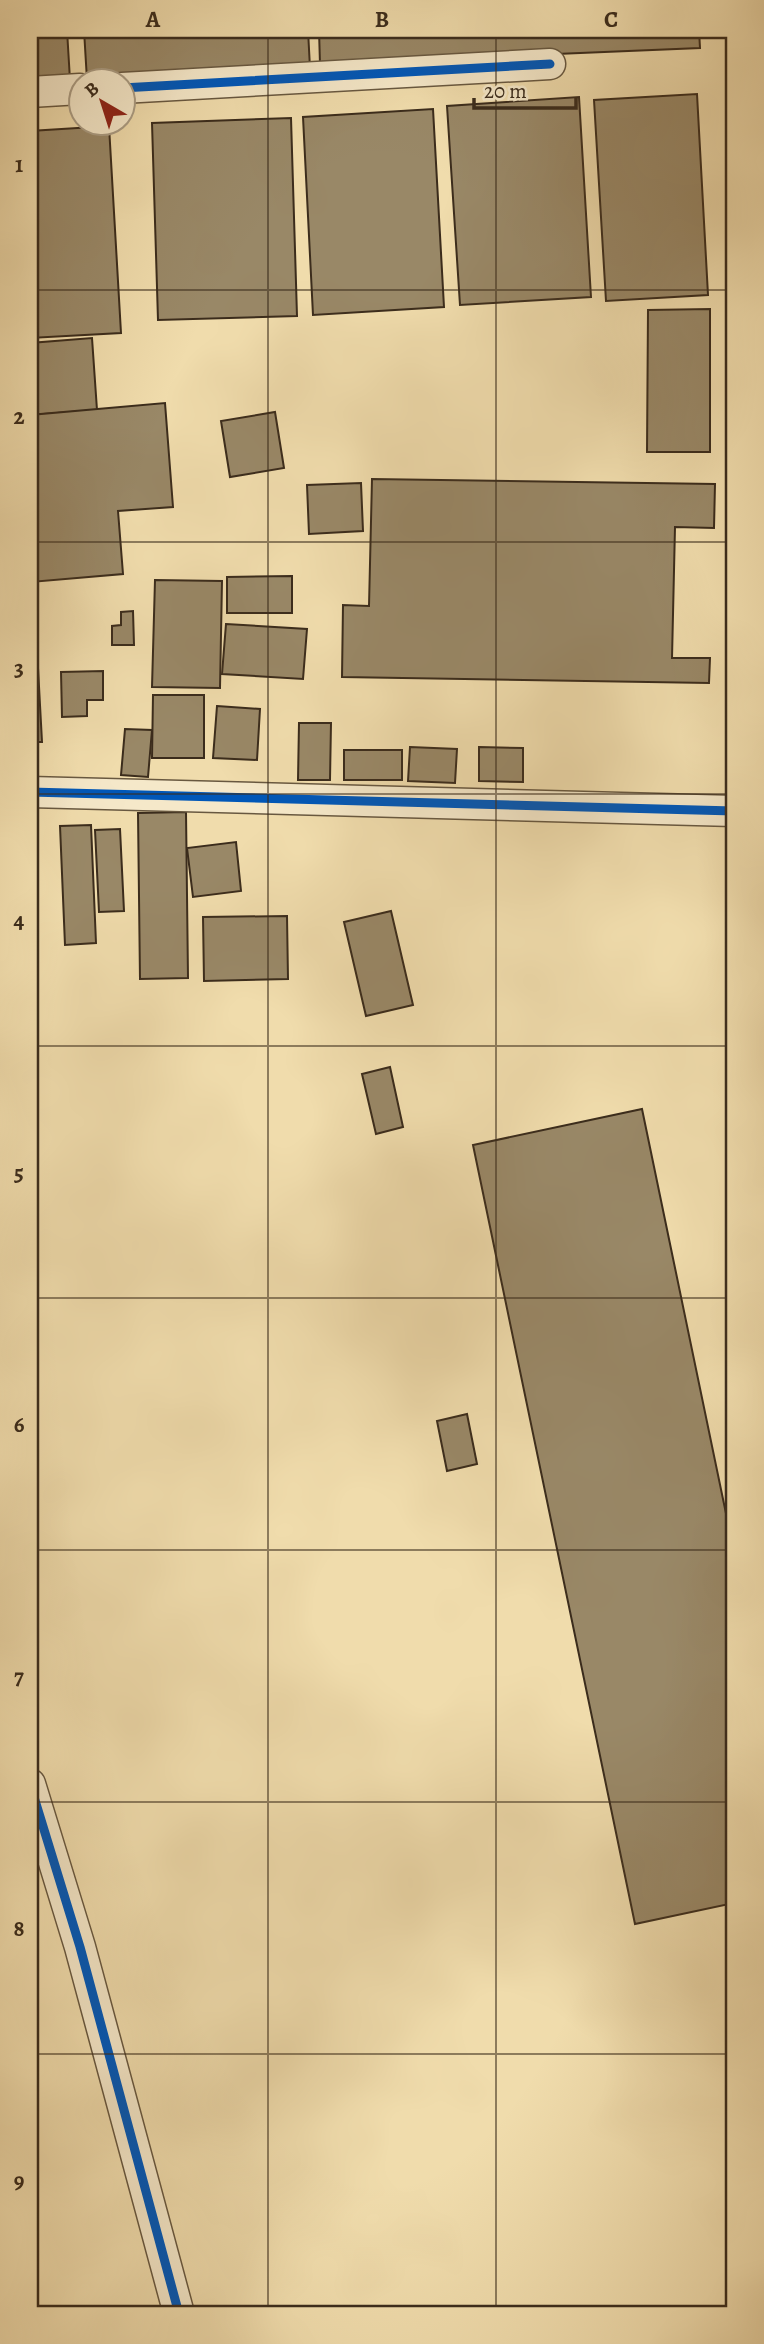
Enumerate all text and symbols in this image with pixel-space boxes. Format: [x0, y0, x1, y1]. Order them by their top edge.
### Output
text: A [145, 4, 161, 35]
text: B [375, 4, 389, 35]
text: C [604, 4, 618, 35]
north arrow [66, 66, 136, 136]
scale bar [474, 66, 575, 110]
text: B [79, 76, 105, 103]
text: 20 m [484, 77, 527, 105]
text: 1 [15, 149, 23, 180]
text: 2 [13, 401, 25, 432]
text: 3 [14, 653, 24, 684]
text: 4 [14, 905, 25, 936]
text: 5 [14, 1157, 24, 1188]
text: 6 [14, 1409, 25, 1440]
text: 7 [14, 1661, 24, 1692]
text: 8 [13, 1913, 25, 1944]
text: 9 [14, 2165, 24, 2196]

